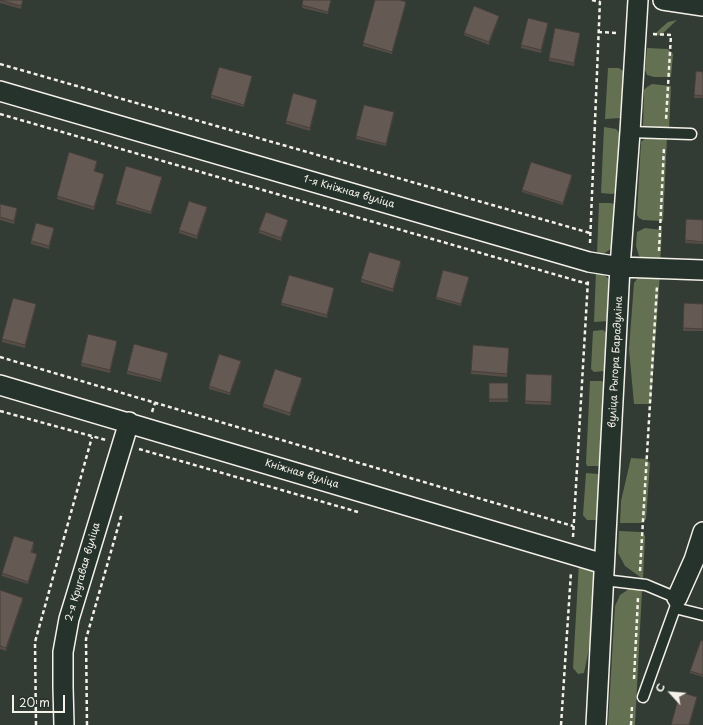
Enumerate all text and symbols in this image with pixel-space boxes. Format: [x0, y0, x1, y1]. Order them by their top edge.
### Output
street label: 1-я Кніжная вуліца [302, 173, 396, 211]
street label: вуліца Рыгора Барадуліна [607, 296, 625, 428]
street label: Кніжная вуліца [264, 457, 340, 491]
street label: 2-я Кругавая вуліца [63, 521, 103, 623]
north arrow [651, 673, 691, 713]
text: С [650, 680, 669, 695]
scale bar [14, 687, 67, 713]
text: 20 m [19, 693, 50, 711]

